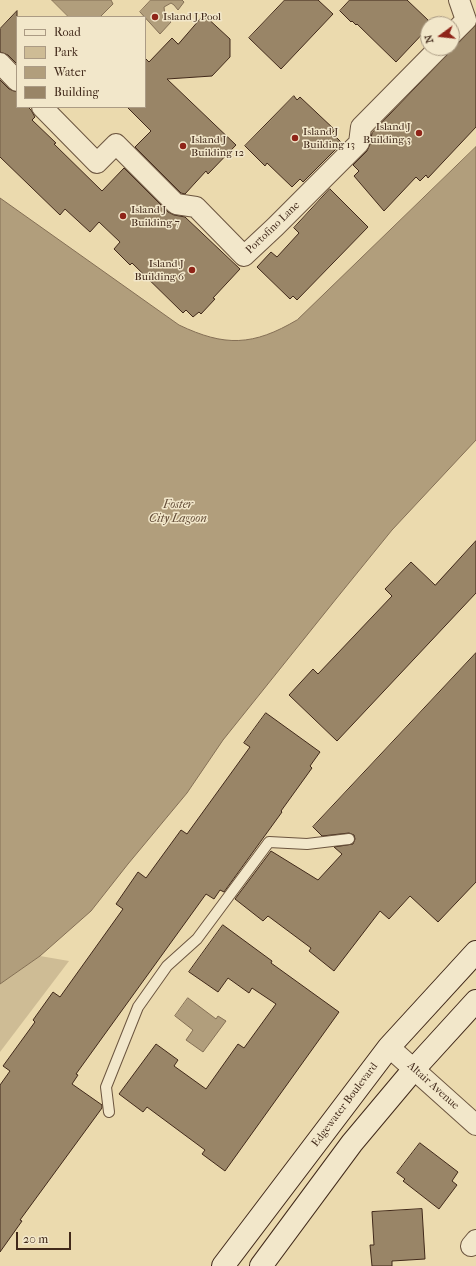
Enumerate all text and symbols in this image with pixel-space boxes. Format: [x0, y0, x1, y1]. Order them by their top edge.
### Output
place label: Island J Pool [163, 10, 221, 24]
marker: Island J Pool [150, 12, 160, 22]
legend [16, 16, 146, 108]
north arrow [420, 16, 460, 56]
text: Road [54, 25, 81, 39]
text: N [422, 33, 436, 45]
text: Park [54, 45, 78, 59]
text: Water [54, 65, 86, 79]
text: Building [54, 85, 99, 99]
place label: Island J Building 3 [363, 120, 411, 146]
place label: Island J Building 13 [303, 125, 355, 151]
marker: Island J Building 3 [414, 128, 424, 138]
place label: Island J Building 12 [191, 133, 244, 159]
marker: Island J Building 13 [290, 133, 300, 143]
marker: Island J Building 12 [178, 141, 188, 151]
street label: Portofino Lane [243, 199, 303, 257]
place label: Island J Building 7 [131, 203, 180, 229]
marker: Island J Building 7 [118, 211, 128, 221]
place label: Island J Building 6 [135, 257, 184, 283]
marker: Island J Building 6 [187, 265, 197, 275]
water label: Foster City Lagoon [149, 498, 207, 526]
street label: Altair Avenue [404, 1059, 462, 1113]
street label: Edgewater Boulevard [309, 1060, 381, 1150]
scale bar [18, 1224, 73, 1250]
text: 20 m [23, 1232, 48, 1246]

